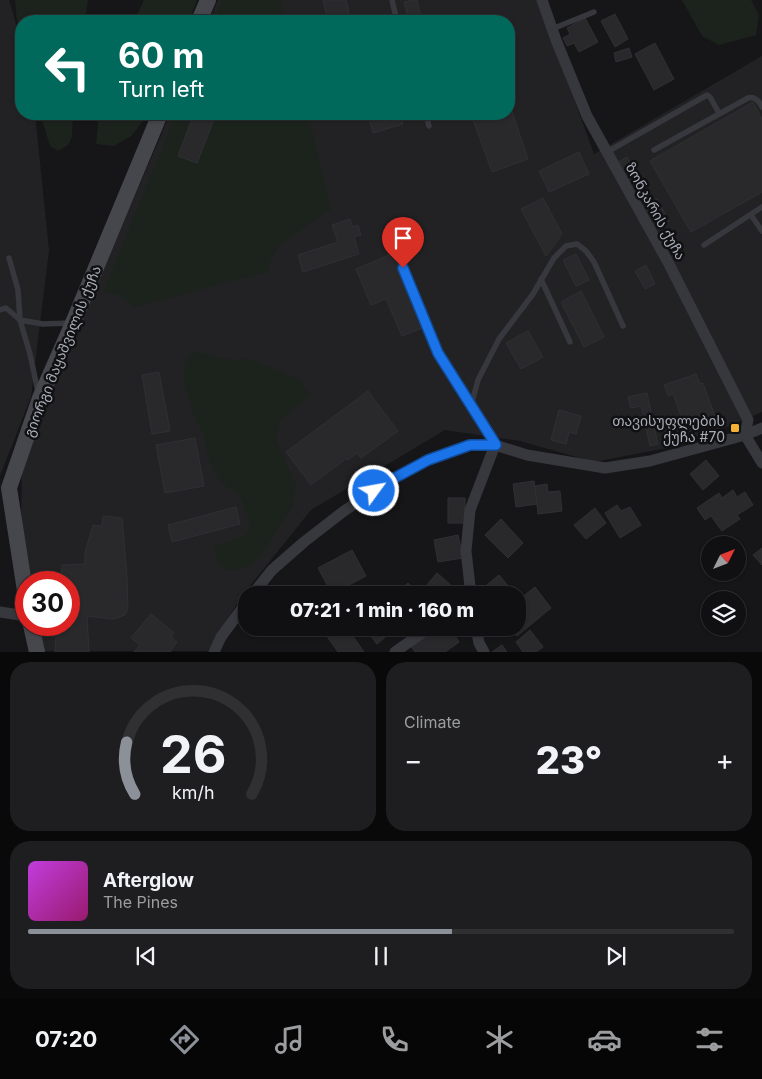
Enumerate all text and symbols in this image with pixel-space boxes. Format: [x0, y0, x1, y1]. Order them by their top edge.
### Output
text: 60 m [118, 34, 205, 76]
icon: left [35, 35, 100, 100]
text: Turn left [118, 76, 204, 102]
street label: ზონკარის ქუჩა [621, 159, 690, 263]
pin [382, 217, 424, 268]
icon: arrive [389, 224, 417, 252]
street label: გიორგი მაყაშვილის ქუჩა [20, 263, 105, 440]
place label: თავისუფლების ქუჩა #70 [612, 412, 725, 446]
marker: თავისუფლების ქუჩა #70 [729, 422, 741, 434]
position arrow [347, 464, 399, 516]
north arrow [701, 536, 746, 581]
map controls [701, 536, 746, 636]
speed limit sign: 30 [15, 571, 80, 636]
button: layers [701, 591, 746, 636]
text: 07:21 · 1 min · 160 m [290, 599, 474, 622]
text: Climate [404, 712, 461, 732]
text: 26 [160, 723, 226, 786]
text: 23° [536, 737, 602, 783]
text: − [404, 743, 423, 777]
text: + [715, 743, 734, 777]
text: km/h [172, 782, 214, 803]
text: Afterglow [103, 869, 194, 892]
text: The Pines [103, 892, 178, 912]
icon: previous [132, 942, 160, 970]
icon: pause [367, 942, 395, 970]
icon: next [602, 942, 630, 970]
icon: directions [167, 1022, 202, 1057]
icon: music [272, 1022, 307, 1057]
icon: phone [377, 1022, 412, 1057]
icon: climate [482, 1022, 517, 1057]
icon: car [587, 1022, 622, 1057]
icon: filters [692, 1022, 727, 1057]
text: 07:20 [35, 1026, 97, 1052]

